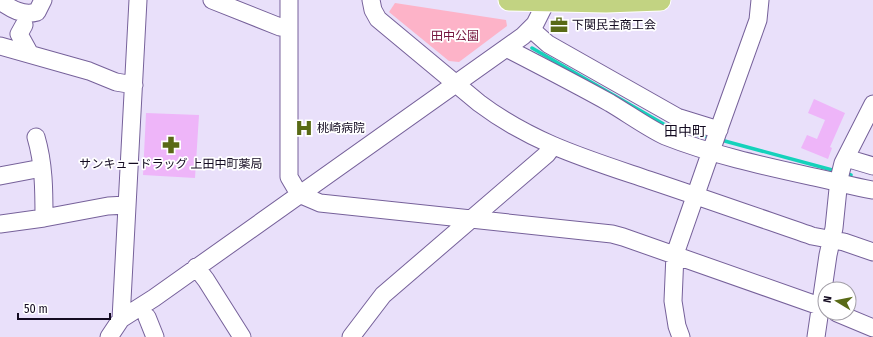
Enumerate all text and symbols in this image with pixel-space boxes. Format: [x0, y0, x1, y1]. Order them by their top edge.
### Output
office icon: 下関民主商工会 [549, 15, 569, 35]
place label: 下関民主商工会 [572, 18, 656, 32]
park label: 田中公園 [431, 29, 479, 43]
hospital icon: 桃崎病院 [294, 118, 314, 138]
place label: 桃崎病院 [317, 121, 365, 135]
district label: 田中町 [664, 123, 706, 140]
pharmacy icon: サンキュードラッグ 上田中町薬局 [161, 135, 181, 155]
place label: サンキュードラッグ 上田中町薬局 [80, 157, 262, 171]
north arrow [817, 281, 857, 321]
scale bar [18, 295, 110, 321]
text: N [821, 295, 835, 304]
text: 50 m [24, 302, 48, 316]

